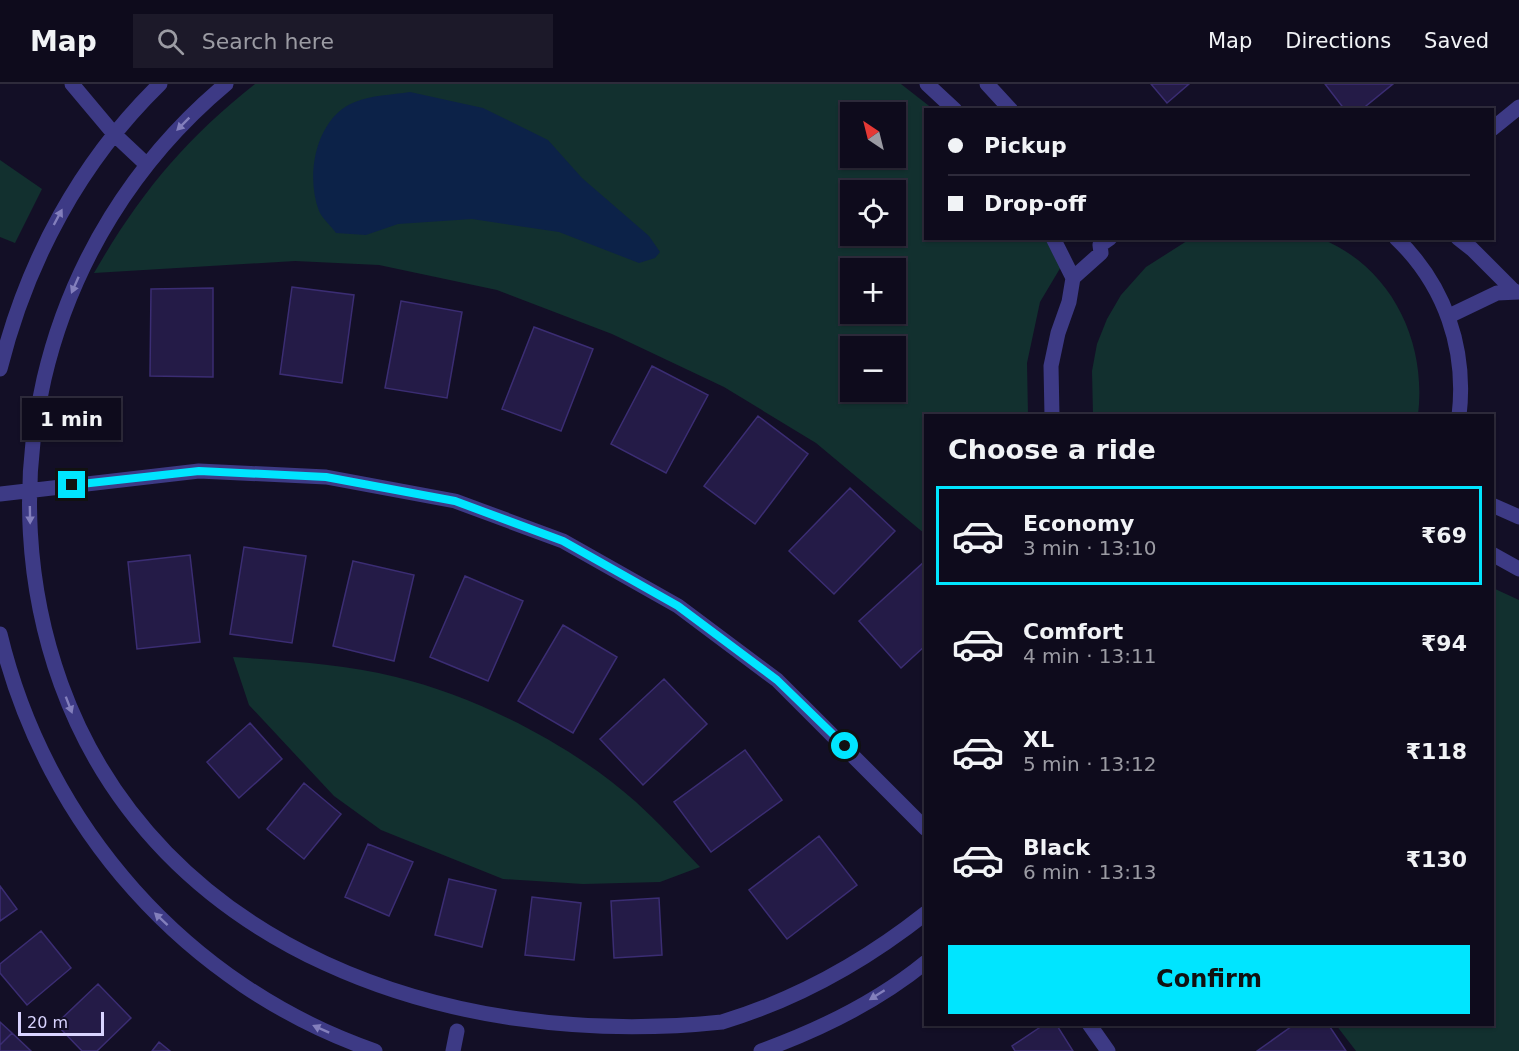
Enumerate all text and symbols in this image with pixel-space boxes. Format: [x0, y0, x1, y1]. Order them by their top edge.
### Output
search box [133, 14, 553, 68]
text: Map [30, 25, 97, 58]
icon: search [154, 25, 187, 58]
text: Search here [202, 29, 334, 54]
text: Map [1208, 29, 1252, 53]
text: Directions [1285, 29, 1391, 53]
text: Saved [1424, 29, 1489, 53]
north arrow [840, 102, 906, 168]
map controls [840, 102, 906, 402]
one-way arrow [177, 116, 191, 130]
text: Pickup [984, 133, 1067, 158]
button: locate [840, 180, 906, 246]
text: Drop-off [984, 191, 1086, 216]
one-way arrow [53, 208, 63, 225]
button: + [840, 258, 906, 324]
one-way arrow [71, 276, 80, 293]
button: − [840, 336, 906, 402]
callout: 1 min [22, 398, 122, 440]
text: 1 min [40, 407, 103, 431]
text: Choose a ride [948, 434, 1156, 465]
route end [58, 471, 85, 498]
one-way arrow [25, 506, 35, 525]
icon: car [951, 509, 1005, 563]
text: Economy [1023, 511, 1134, 536]
text: ₹69 [1421, 523, 1467, 548]
text: 3 min · 13:10 [1023, 536, 1157, 560]
icon: car [951, 617, 1005, 671]
text: Comfort [1023, 619, 1123, 644]
text: ₹94 [1421, 631, 1467, 656]
text: 4 min · 13:11 [1023, 644, 1157, 668]
one-way arrow [65, 696, 74, 714]
icon: car [951, 725, 1005, 779]
text: XL [1023, 727, 1054, 752]
route start [831, 732, 858, 759]
text: ₹118 [1406, 739, 1467, 764]
text: 5 min · 13:12 [1023, 752, 1157, 776]
icon: car [951, 833, 1005, 887]
text: Black [1023, 835, 1090, 860]
text: ₹130 [1406, 847, 1467, 872]
text: 6 min · 13:13 [1023, 860, 1157, 884]
one-way arrow [153, 912, 168, 926]
button: Confirm [948, 945, 1470, 1014]
one-way arrow [869, 990, 885, 1001]
scale bar [18, 1009, 104, 1036]
text: 20 m [27, 1013, 68, 1032]
one-way arrow [311, 1024, 329, 1034]

